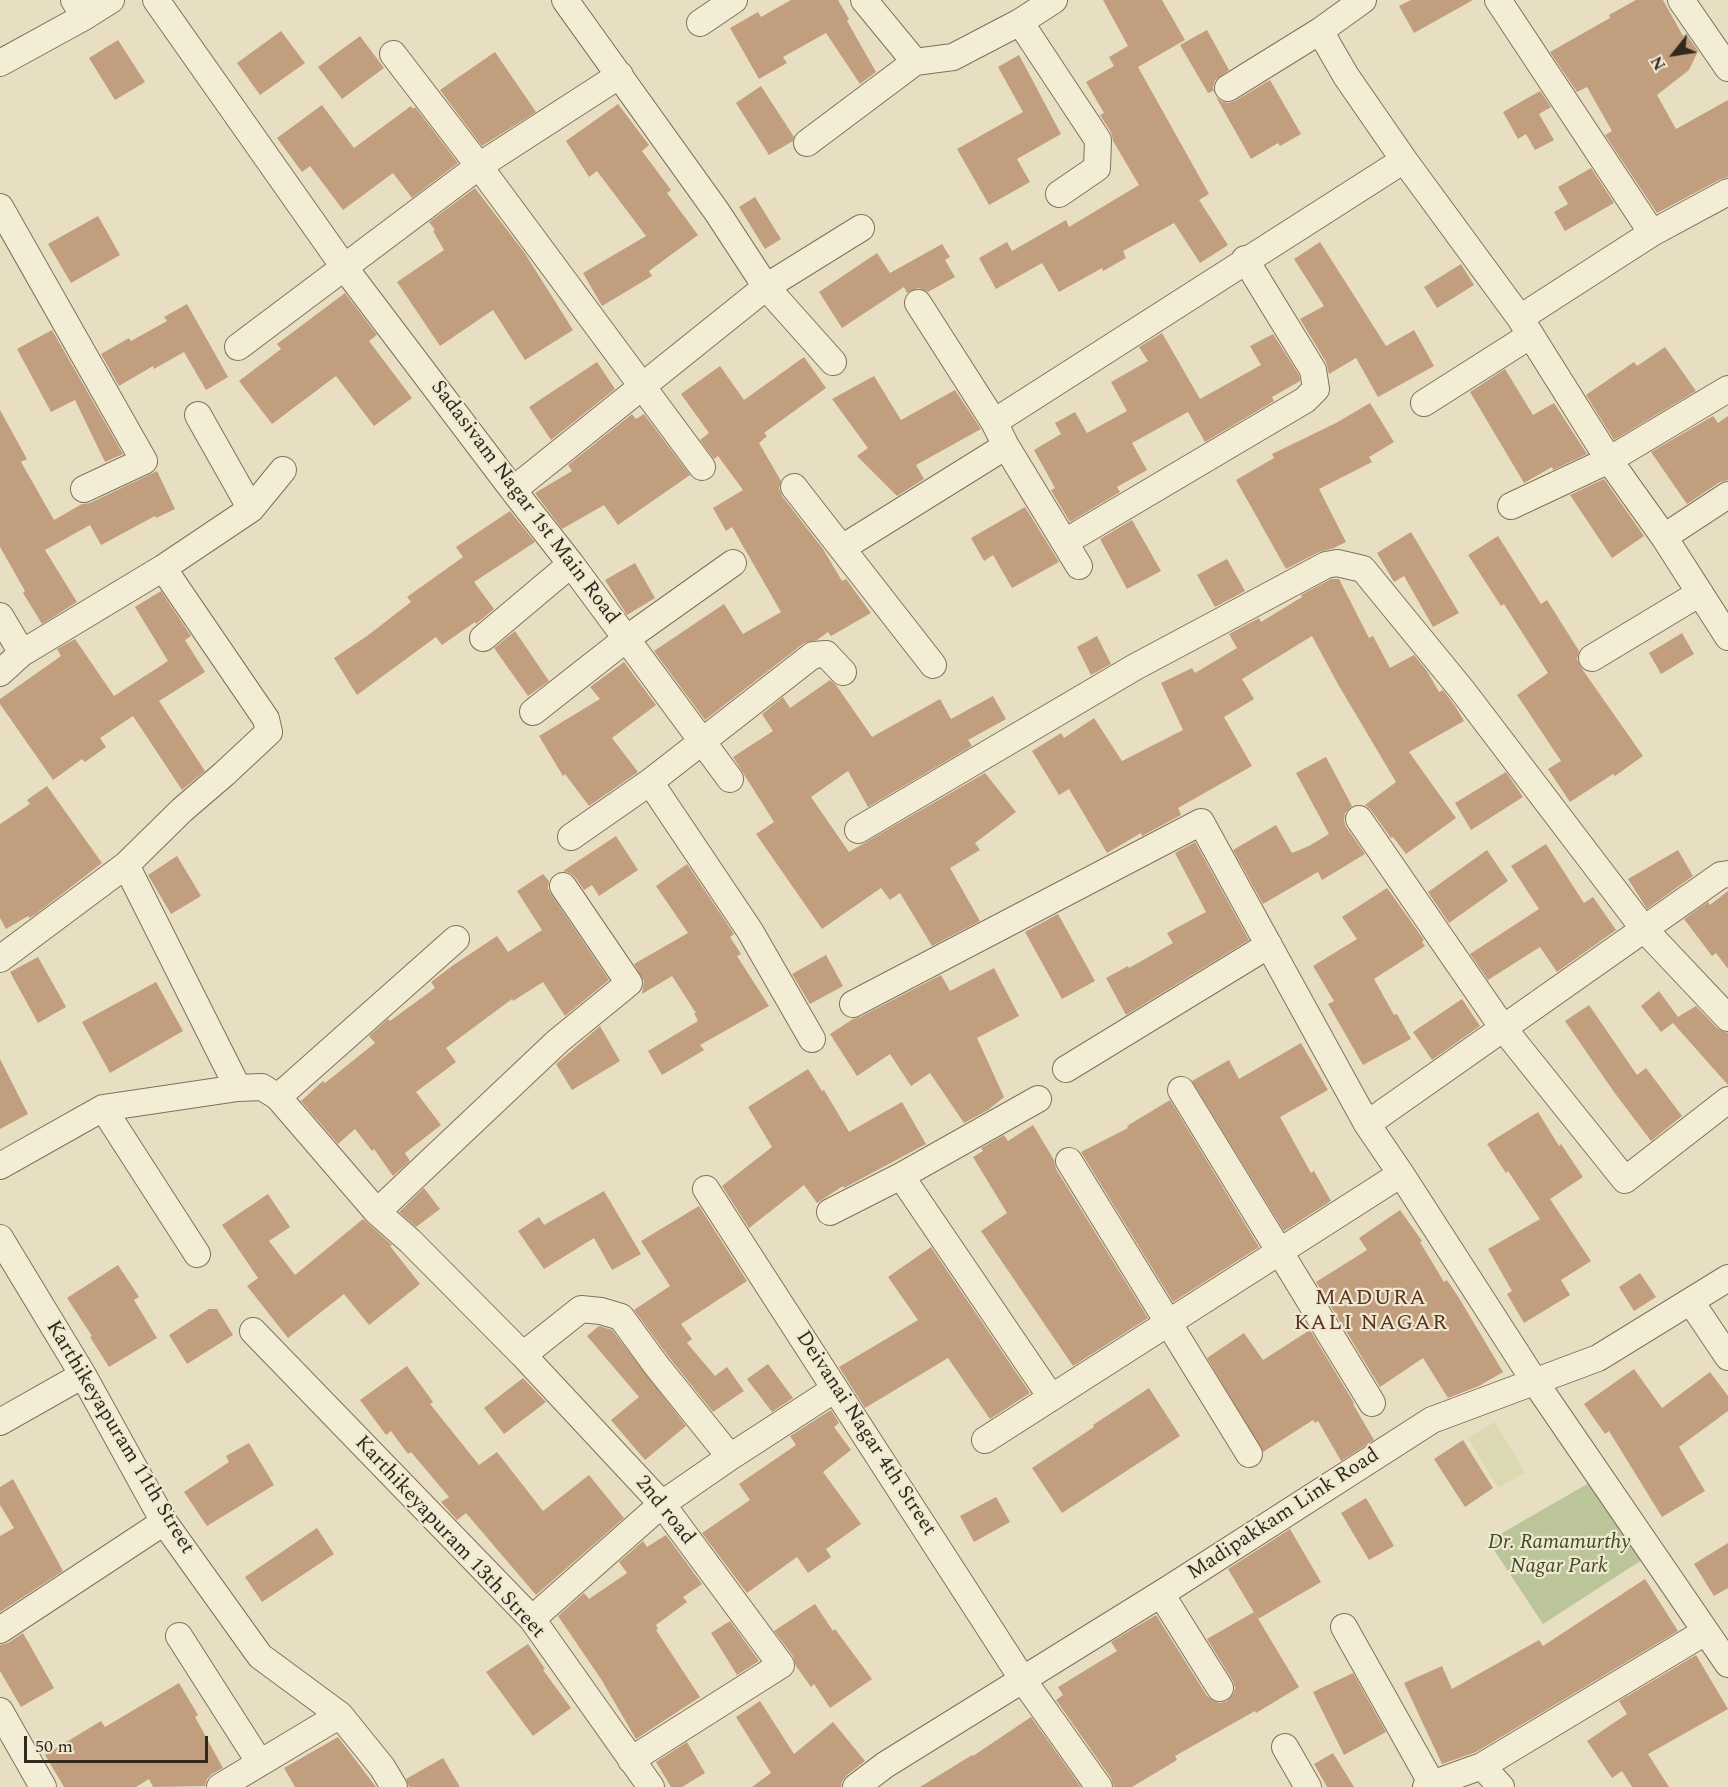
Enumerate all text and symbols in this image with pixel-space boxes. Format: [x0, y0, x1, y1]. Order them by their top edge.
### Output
north arrow [1644, 24, 1704, 84]
text: N [1645, 51, 1672, 75]
street label: Sadasivam Nagar 1st Main Road [424, 376, 624, 630]
district label: MADURA KALI NAGAR [1294, 1287, 1448, 1338]
street label: Karthikeyapuram 11th Street [39, 1317, 199, 1559]
street label: Deivanai Nagar 4th Street [789, 1327, 941, 1541]
street label: Karthikeyapuram 13th Street [348, 1431, 550, 1645]
street label: Madipakkam Link Road [1183, 1443, 1385, 1587]
street label: 2nd road [629, 1471, 699, 1551]
park label: Dr. Ramamurthy Nagar Park [1488, 1531, 1630, 1581]
scale bar [27, 1724, 212, 1762]
text: 50 m [35, 1733, 73, 1760]

